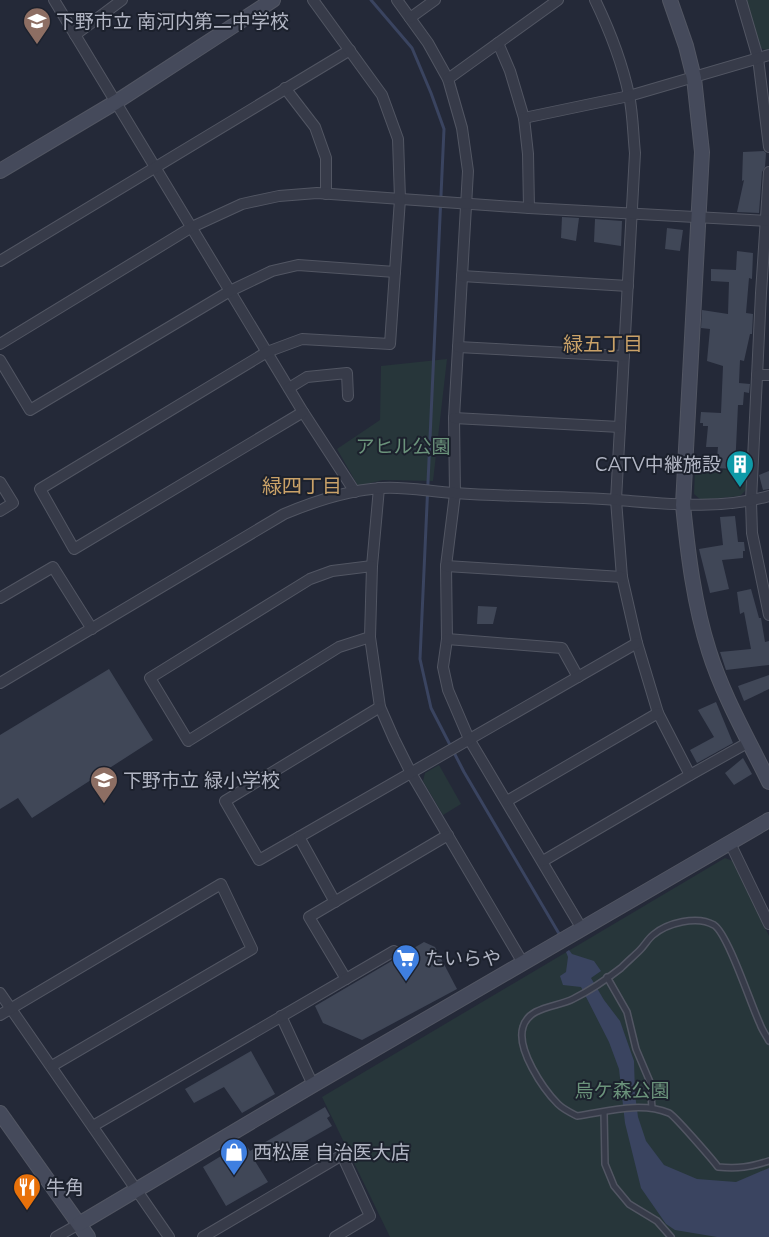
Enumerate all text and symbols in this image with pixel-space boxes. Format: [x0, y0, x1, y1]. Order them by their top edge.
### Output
school or university icon: 下野市立 南河内第二中学校 [22, 6, 52, 45]
place label: 下野市立 南河内第二中学校 [56, 9, 289, 33]
district label: 緑五丁目 [563, 331, 643, 356]
park label: アヒル公園 [355, 434, 451, 458]
building icon: CATV中継施設 [725, 449, 755, 488]
place label: CATV中継施設 [595, 452, 721, 476]
district label: 緑四丁目 [262, 473, 342, 498]
school or university icon: 下野市立 緑小学校 [89, 765, 119, 804]
place label: 下野市立 緑小学校 [123, 768, 280, 792]
supermarket icon: たいらや [391, 943, 421, 982]
place label: たいらや [425, 946, 501, 970]
park label: 烏ケ森公園 [574, 1078, 670, 1102]
shop icon: 西松屋 自治医大店 [219, 1137, 249, 1176]
place label: 西松屋 自治医大店 [253, 1140, 410, 1164]
restaurant icon: 牛角 [12, 1172, 42, 1211]
place label: 牛角 [46, 1175, 84, 1199]

